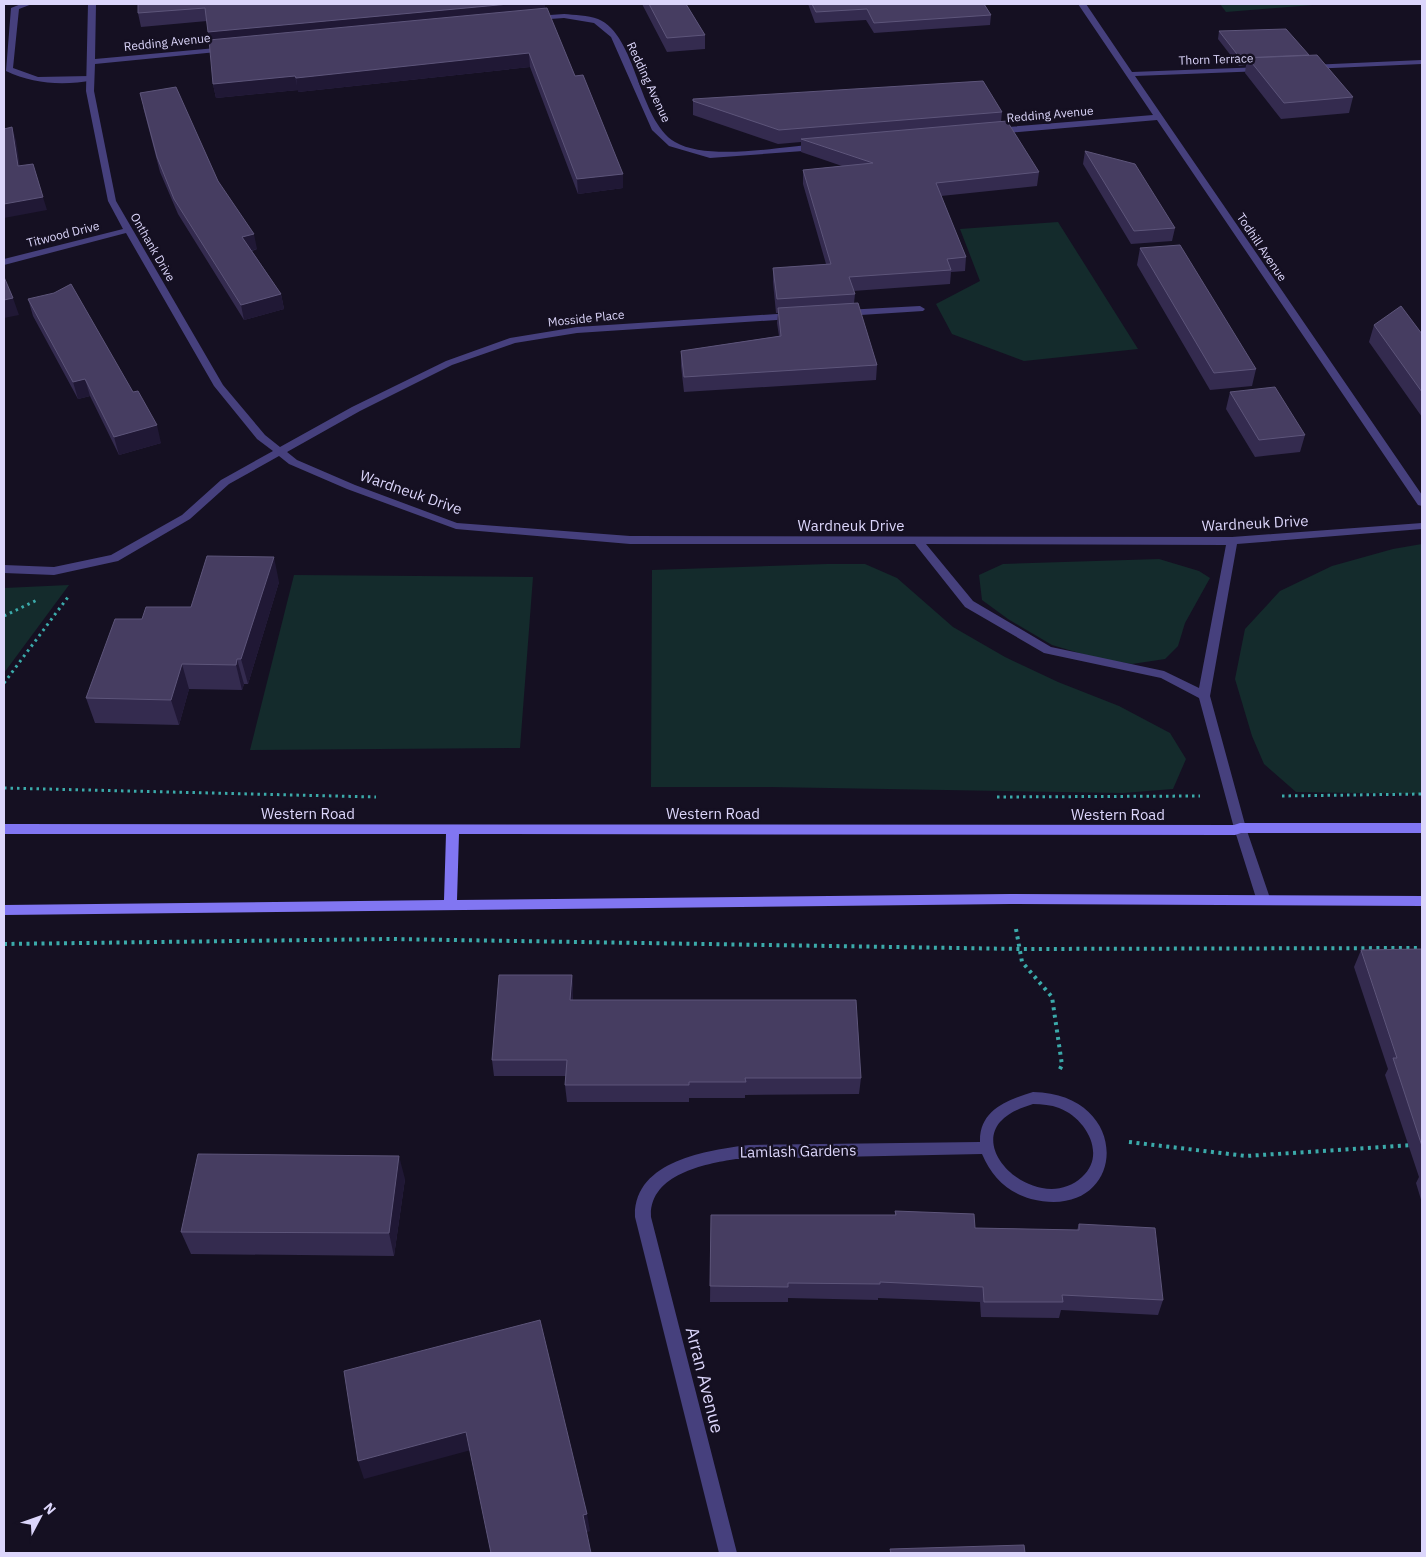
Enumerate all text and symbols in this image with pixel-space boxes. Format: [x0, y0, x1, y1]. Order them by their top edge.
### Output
street label: Redding Avenue [123, 30, 211, 54]
street label: Redding Avenue [624, 39, 674, 125]
street label: Thorn Terrace [1178, 50, 1254, 68]
street label: Redding Avenue [1006, 103, 1094, 125]
street label: Onthank Drive [127, 210, 179, 284]
street label: Todhill Avenue [1234, 210, 1291, 284]
street label: Titwood Drive [25, 218, 101, 250]
street label: Mosside Place [547, 306, 625, 329]
street label: Wardneuk Drive [357, 466, 465, 518]
street label: Wardneuk Drive [1201, 511, 1309, 535]
street label: Wardneuk Drive [798, 516, 904, 535]
street label: Western Road [261, 804, 355, 823]
street label: Western Road [666, 804, 760, 823]
street label: Western Road [1071, 805, 1165, 824]
street label: Lamlash Gardens [740, 1140, 856, 1162]
street label: Arran Avenue [681, 1324, 729, 1436]
north arrow [15, 1492, 65, 1542]
text: N [40, 1499, 60, 1518]

